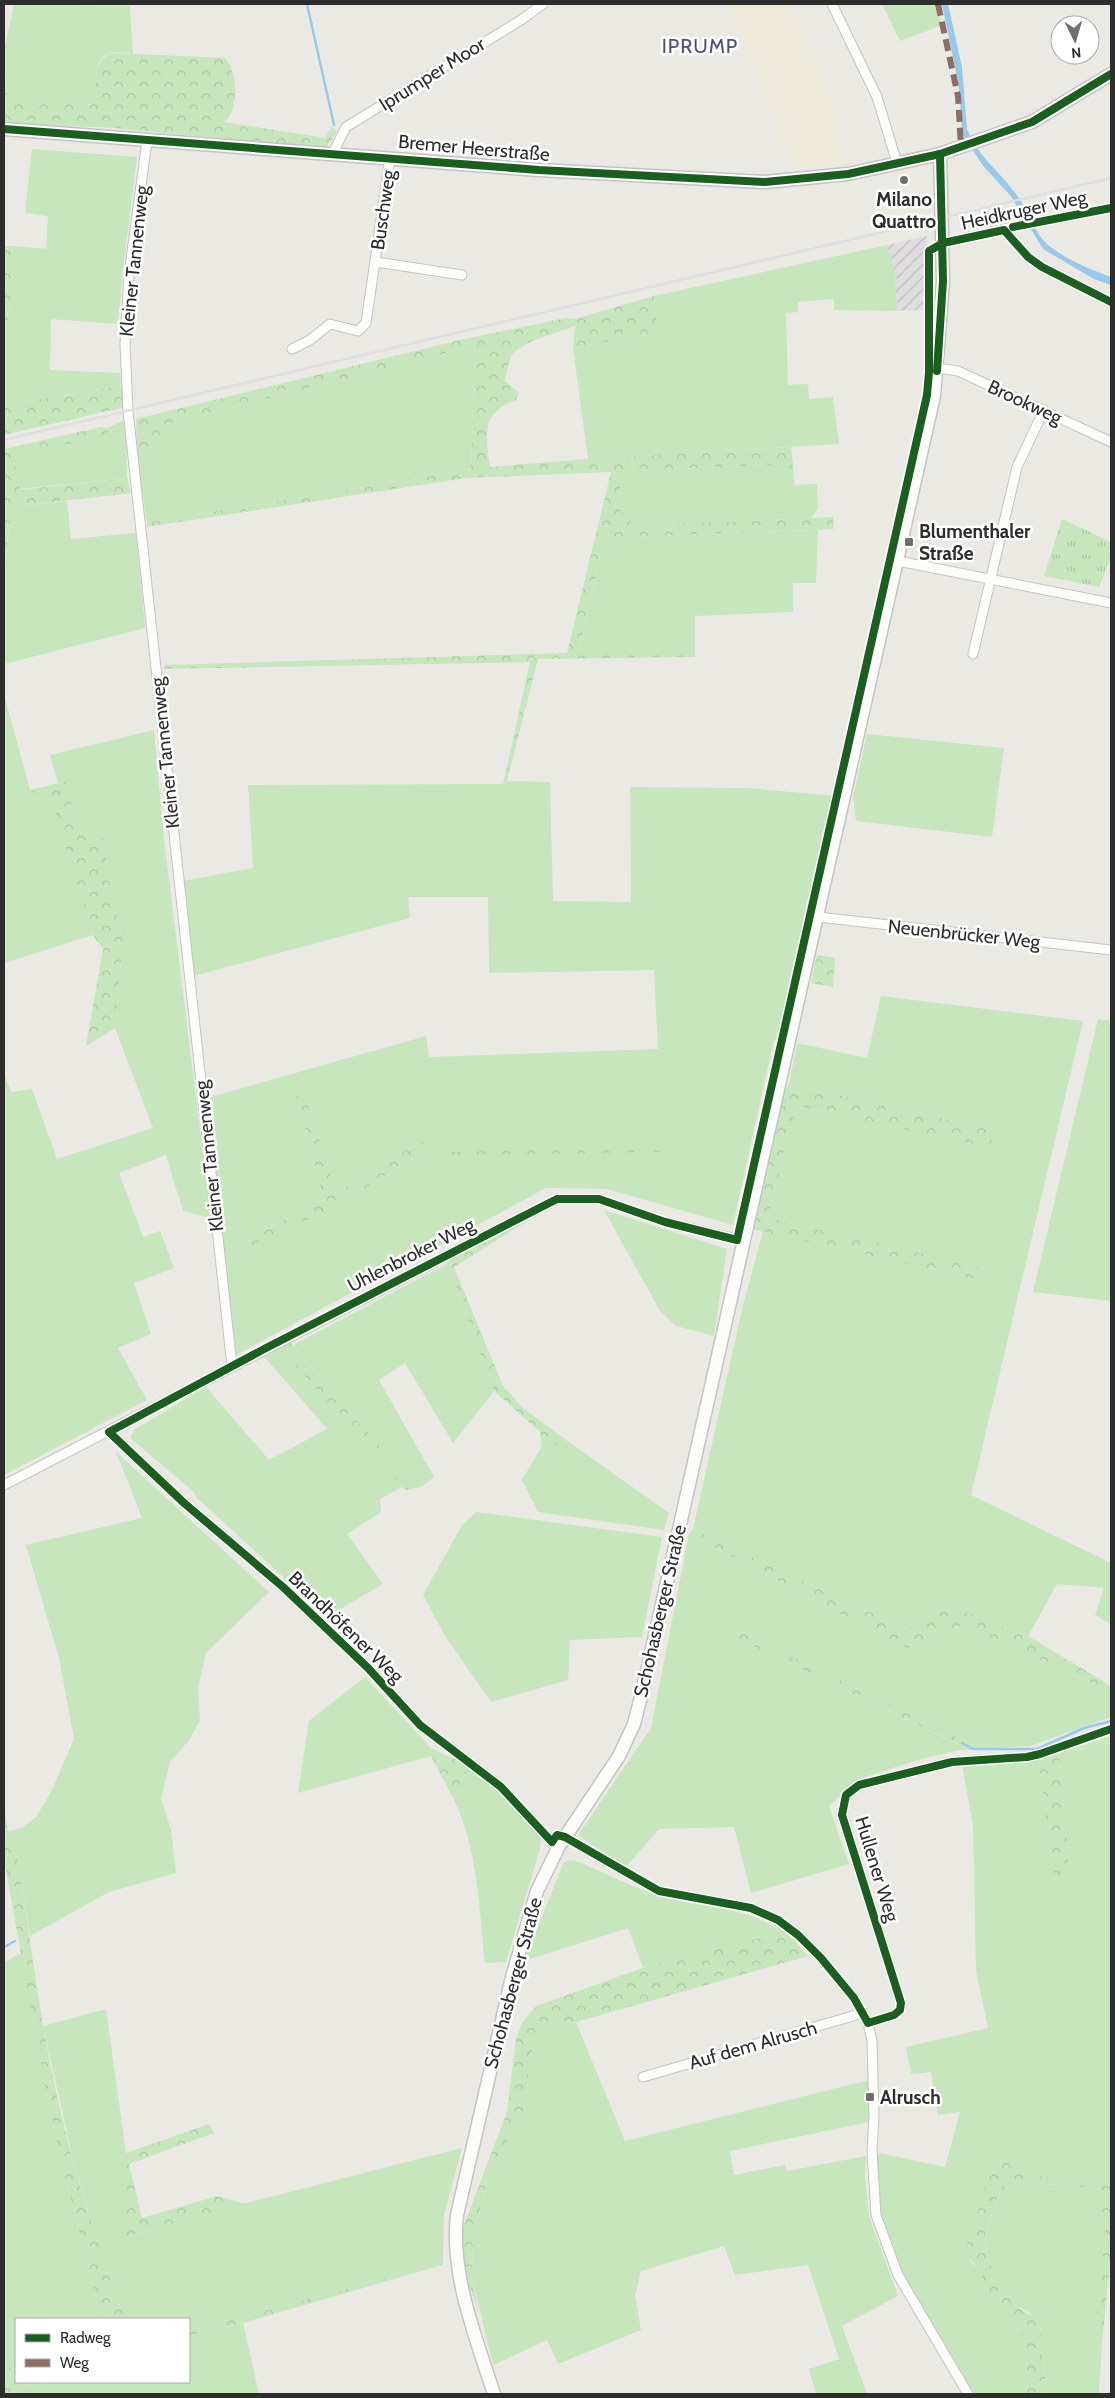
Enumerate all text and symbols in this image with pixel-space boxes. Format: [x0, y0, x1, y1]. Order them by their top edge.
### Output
north arrow [1050, 15, 1100, 65]
street label: Iprumper Moor [375, 32, 489, 116]
district label: IPRUMP [662, 34, 738, 58]
text: N [1070, 44, 1082, 62]
street label: Bremer Heerstraße [397, 130, 551, 166]
street label: Buschweg [366, 168, 400, 252]
marker: Milano Quattro [898, 174, 910, 186]
street label: Kleiner Tannenweg [115, 184, 153, 338]
street label: Heidkruger Weg [959, 185, 1089, 235]
place label: Milano Quattro [872, 188, 936, 233]
street label: Brookweg [984, 375, 1066, 429]
place label: Blumenthaler Straße [919, 520, 1031, 565]
marker: Blumenthaler Straße [903, 536, 915, 548]
street label: Kleiner Tannenweg [146, 676, 184, 830]
street label: Neuenbrücker Weg [887, 915, 1042, 953]
street label: Kleiner Tannenweg [190, 1079, 228, 1233]
street label: Uhlenbroker Weg [343, 1213, 479, 1297]
street label: Schohasberger Straße [629, 1522, 691, 1699]
street label: Brandhöfener Weg [284, 1566, 409, 1688]
street label: Hullener Weg [850, 1814, 904, 1925]
street label: Schohasberger Straße [479, 1895, 547, 2071]
street label: Auf dem Alrusch [686, 2016, 820, 2074]
place label: Alrusch [880, 2086, 941, 2109]
marker: Alrusch [864, 2091, 876, 2103]
legend [15, 2318, 190, 2383]
text: Radweg [60, 2329, 111, 2347]
text: Weg [60, 2354, 89, 2372]

